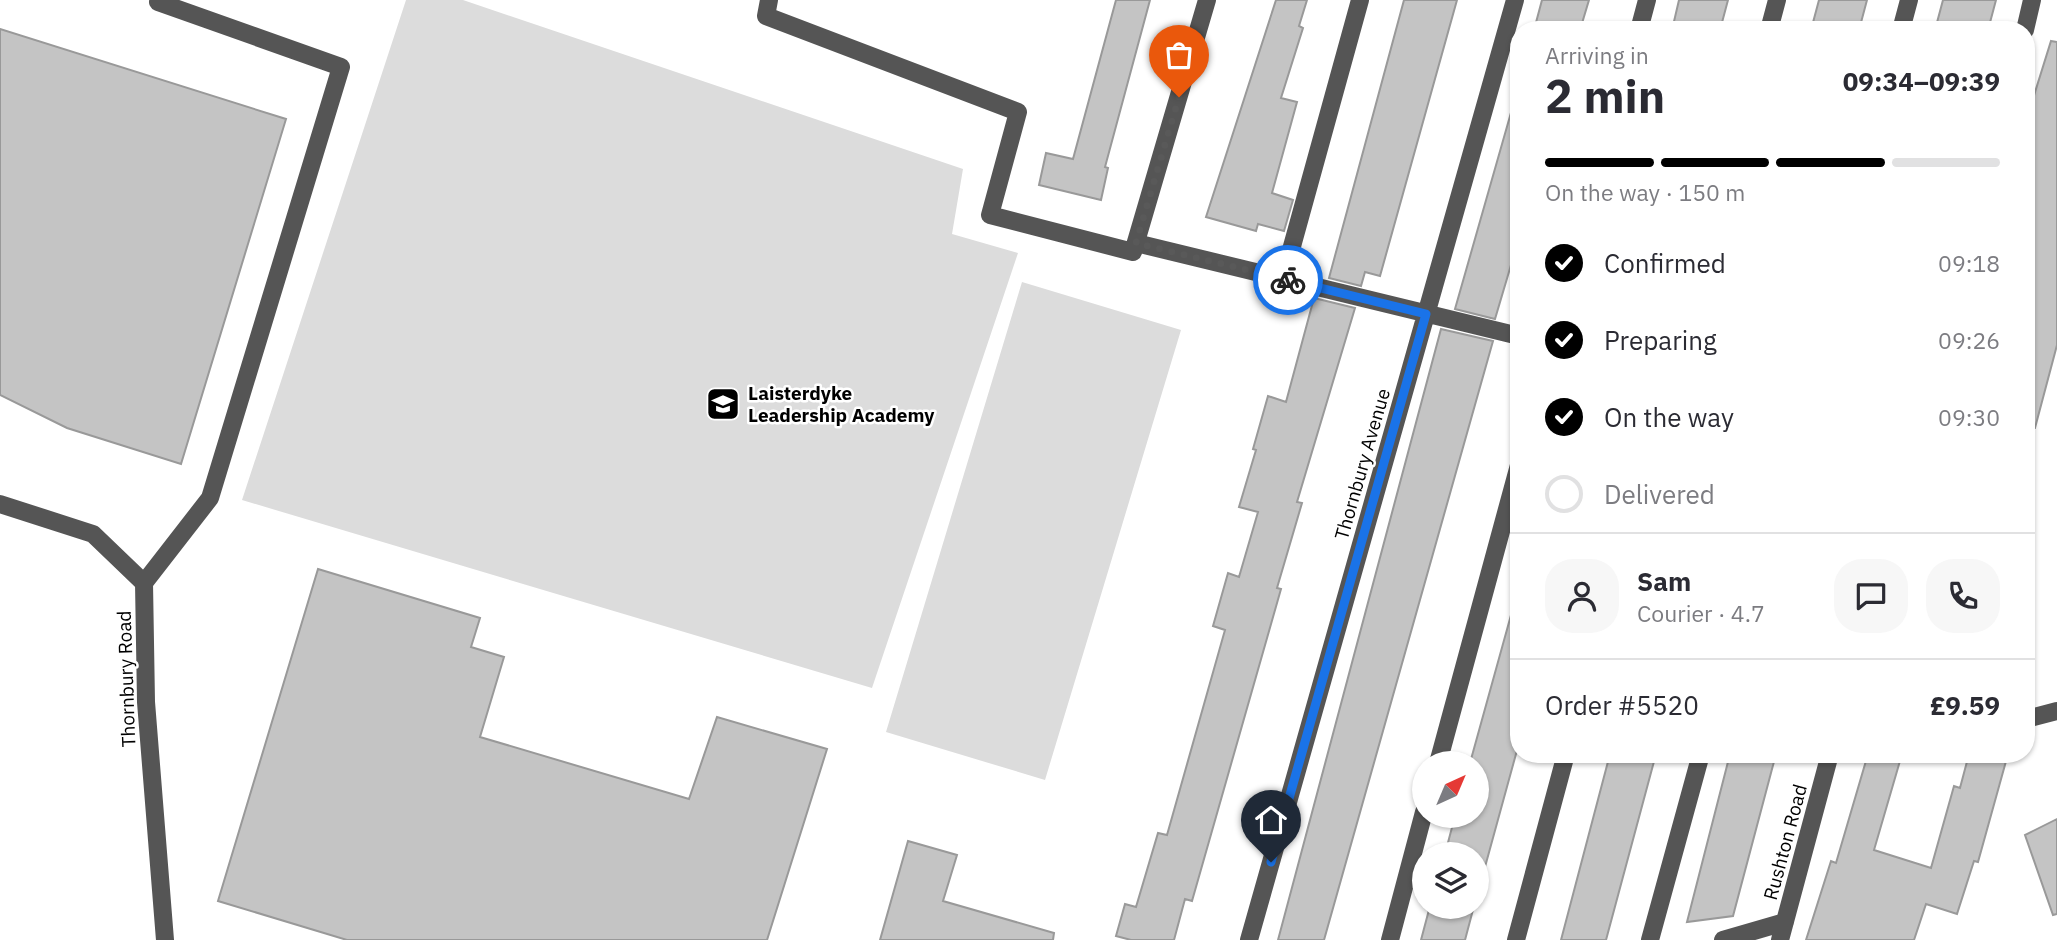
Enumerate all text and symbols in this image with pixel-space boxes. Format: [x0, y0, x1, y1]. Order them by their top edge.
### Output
pin [1149, 25, 1209, 97]
icon: bag [1160, 36, 1198, 74]
text: Arriving in [1545, 40, 1649, 70]
text: 09:34–09:39 [1843, 64, 2000, 98]
text: 2 min [1545, 66, 1665, 126]
text: On the way · 150 m [1545, 177, 1745, 207]
icon: check [1545, 244, 1583, 282]
courier [1253, 245, 1323, 315]
text: Confirmed [1604, 246, 1726, 280]
text: 09:18 [1938, 248, 2000, 278]
icon: bike [1269, 261, 1307, 299]
icon: check [1545, 321, 1583, 359]
text: Preparing [1604, 323, 1717, 357]
text: 09:26 [1938, 325, 2000, 355]
place label: Laisterdyke Leadership Academy [748, 381, 935, 427]
school or university icon: Laisterdyke Leadership Academy [704, 385, 742, 423]
street label: Thornbury Avenue [1329, 385, 1395, 543]
icon: check [1545, 398, 1583, 436]
text: On the way [1604, 400, 1734, 434]
text: 09:30 [1938, 402, 2000, 432]
text: Delivered [1604, 477, 1715, 511]
button: person [1545, 559, 1619, 633]
button: chat [1834, 559, 1908, 633]
button: phone [1926, 559, 2000, 633]
text: Sam [1637, 564, 1691, 598]
text: Courier · 4.7 [1637, 598, 1765, 628]
street label: Thornbury Road [112, 610, 140, 748]
text: Order #5520 [1545, 688, 1699, 722]
text: £9.59 [1930, 688, 2000, 722]
north arrow [1412, 751, 1489, 828]
map controls [1412, 751, 1489, 919]
street label: Rushton Road [1758, 781, 1812, 903]
pin [1241, 790, 1301, 862]
icon: home [1252, 801, 1290, 839]
button: layers [1412, 842, 1489, 919]

